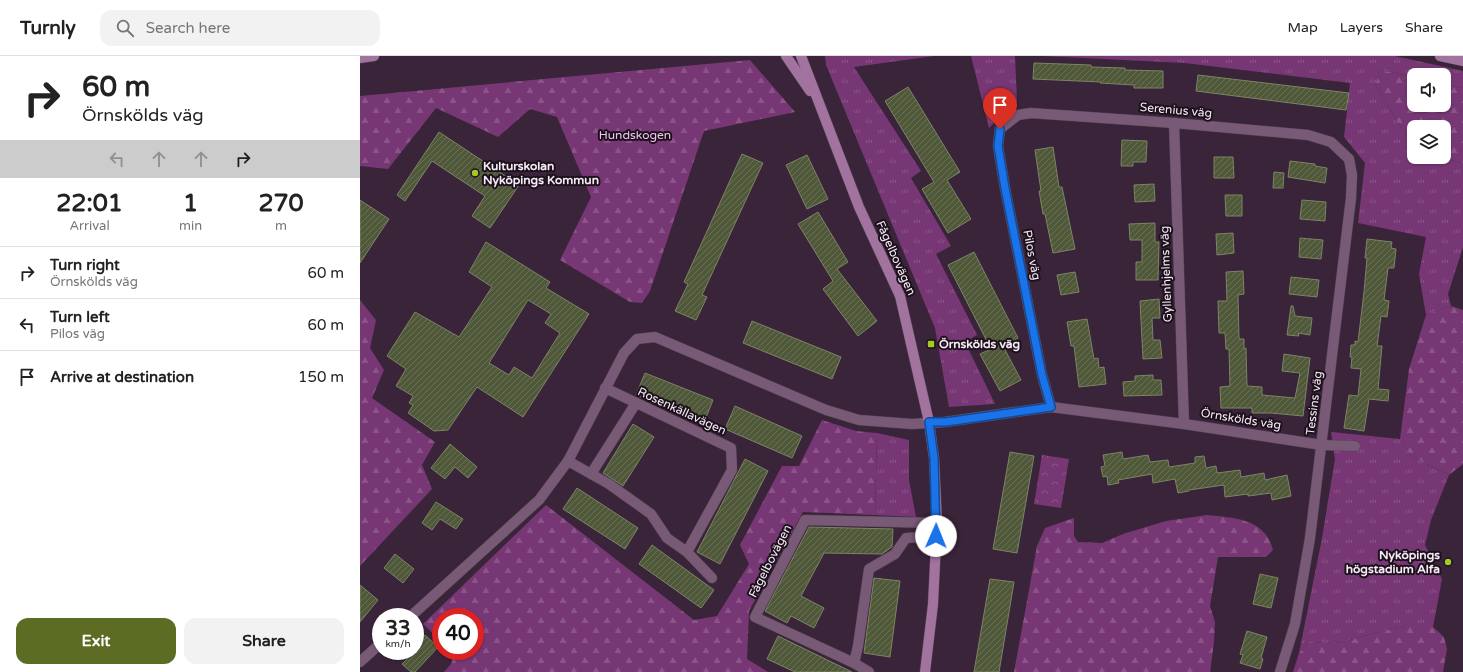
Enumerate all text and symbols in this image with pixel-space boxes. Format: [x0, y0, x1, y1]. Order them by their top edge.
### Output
search box [100, 10, 380, 46]
text: Turnly [20, 17, 76, 39]
icon: search [114, 17, 136, 39]
text: Search here [146, 19, 230, 37]
text: Map [1288, 19, 1318, 36]
text: Layers [1340, 19, 1383, 36]
text: Share [1405, 19, 1443, 36]
map controls [1407, 68, 1451, 164]
button: sound [1407, 68, 1451, 112]
text: 60 m [82, 70, 150, 104]
icon: right [16, 72, 68, 124]
pin [983, 88, 1017, 129]
icon: arrive [989, 94, 1011, 116]
street label: Serenius väg [1139, 100, 1213, 120]
text: Örnskölds väg [82, 104, 204, 126]
button: layers [1407, 120, 1451, 164]
park label: Hundskogen [599, 128, 671, 142]
icon: left [106, 148, 128, 170]
icon: ahead [148, 148, 170, 170]
icon: ahead [190, 148, 212, 170]
icon: right [232, 148, 254, 170]
place label: Kulturskolan Nyköpings Kommun [483, 159, 599, 188]
marker: Kulturskolan Nyköpings Kommun [470, 168, 480, 178]
text: 22:01 [56, 189, 123, 218]
text: 1 [183, 189, 198, 218]
text: 270 [258, 189, 304, 218]
text: Arrival [69, 218, 110, 234]
text: min [179, 218, 202, 234]
text: m [275, 218, 287, 234]
street label: Fågelbovägen [873, 219, 919, 297]
street label: Gyllenhjelms väg [1157, 226, 1175, 322]
street label: Pilos väg [1020, 229, 1044, 281]
text: Turn right [50, 256, 120, 274]
icon: right [16, 262, 38, 284]
text: 60 m [307, 264, 344, 282]
text: Örnskölds väg [50, 274, 138, 290]
text: Turn left [50, 308, 110, 326]
icon: left [16, 314, 38, 336]
text: 60 m [307, 316, 344, 334]
text: Pilos väg [50, 326, 105, 342]
place label: Örnskölds väg [939, 337, 1020, 352]
marker: Örnskölds väg [926, 339, 936, 349]
icon: arrive [16, 366, 38, 388]
text: Arrive at destination [50, 368, 194, 386]
text: 150 m [298, 368, 344, 386]
street label: Tessins väg [1303, 370, 1325, 436]
street label: Rosenkällavägen [635, 384, 729, 438]
street label: Örnskölds väg [1200, 406, 1282, 432]
position arrow [915, 515, 957, 557]
street label: Fågelbovägen [746, 522, 794, 600]
place label: Nyköpings högstadium Alfa [1346, 548, 1440, 577]
marker: Nyköpings högstadium Alfa [1443, 557, 1453, 567]
speed limit sign: 40 [432, 608, 484, 660]
text: 33 [385, 617, 411, 641]
button: Exit [16, 618, 176, 664]
button: Share [184, 618, 344, 664]
text: km/h [385, 638, 411, 650]

